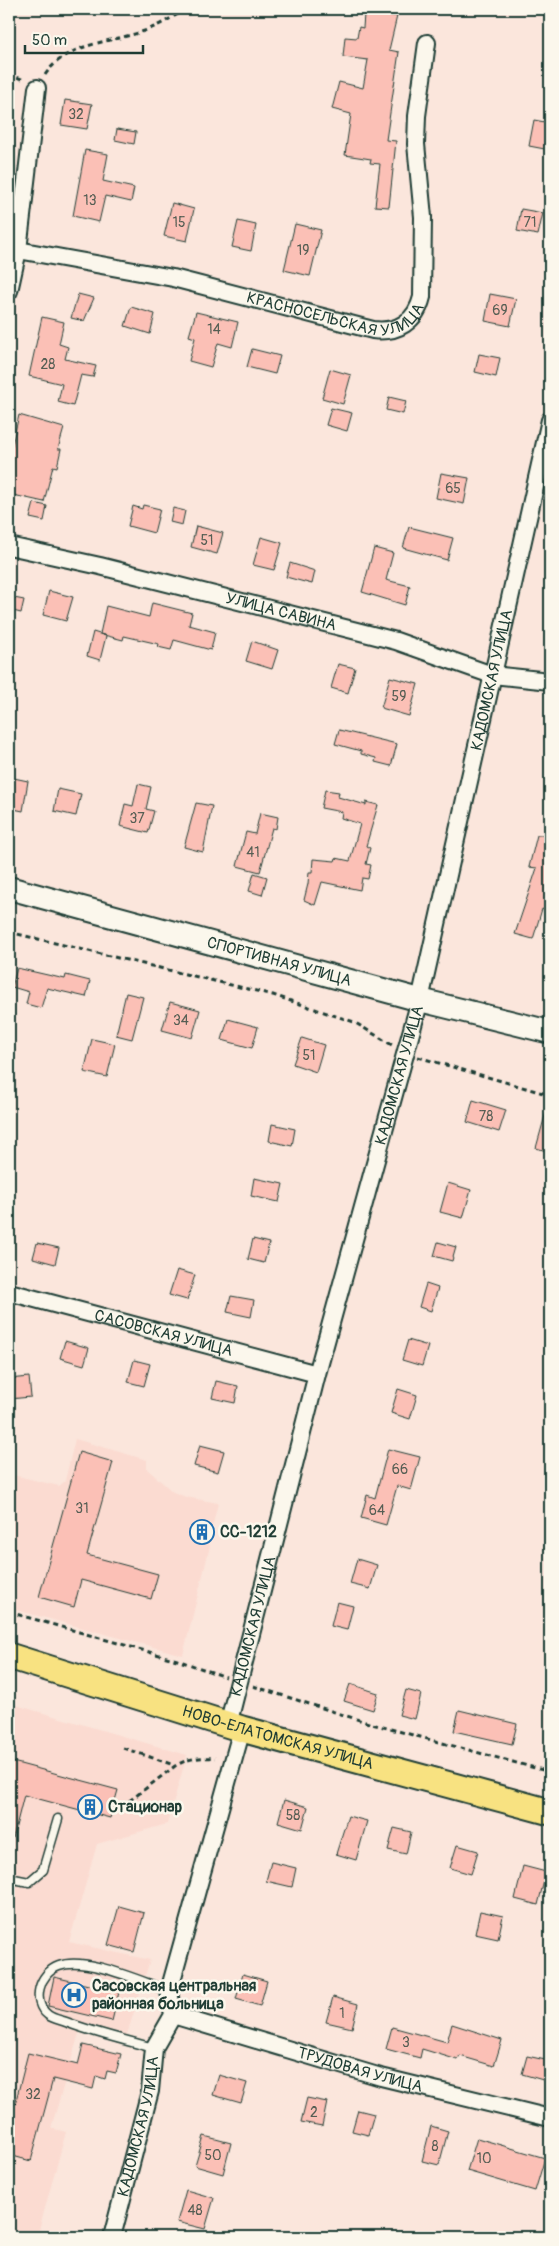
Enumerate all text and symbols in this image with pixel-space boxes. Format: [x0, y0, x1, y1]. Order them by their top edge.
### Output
scale bar [25, 22, 142, 54]
text: 50 m [32, 31, 67, 50]
house number: 32 [68, 106, 84, 123]
house number: 13 [83, 192, 97, 209]
house number: 15 [172, 214, 186, 231]
house number: 71 [524, 214, 536, 231]
house number: 19 [297, 242, 309, 259]
street label: КРАСНОСЕЛЬСКАЯ УЛИЦА [236, 285, 424, 307]
text: КРАСНОСЕЛЬСКАЯ УЛИЦА [245, 288, 429, 341]
house number: 69 [492, 302, 508, 319]
house number: 14 [207, 321, 221, 338]
house number: 28 [41, 356, 55, 373]
house number: 65 [445, 480, 461, 497]
house number: 51 [200, 532, 214, 549]
street label: УЛИЦА САВИНА [224, 588, 339, 636]
street label: КАДОМСКАЯ УЛИЦА [466, 608, 517, 752]
house number: 59 [392, 688, 406, 705]
house number: 37 [129, 810, 145, 827]
house number: 41 [246, 844, 260, 861]
street label: СПОРТИВНАЯ УЛИЦА [205, 932, 354, 991]
street label: КАДОМСКАЯ УЛИЦА [371, 1003, 428, 1147]
house number: 34 [173, 1012, 189, 1029]
house number: 51 [302, 1047, 316, 1064]
house number: 78 [479, 1108, 493, 1125]
street label: САСОВСКАЯ УЛИЦА [92, 1305, 235, 1361]
house number: 66 [392, 1461, 408, 1478]
house number: 31 [75, 1500, 89, 1517]
house number: 64 [369, 1502, 385, 1519]
building icon: СС-1212 [189, 1519, 215, 1545]
place label: СС-1212 [220, 1522, 277, 1542]
street label: КАДОМСКАЯ УЛИЦА [226, 1554, 280, 1698]
street label: НОВО-ЕЛАТОМСКАЯ УЛИЦА [180, 1701, 376, 1774]
building icon: Стационар [77, 1794, 103, 1820]
place label: Стационар [108, 1797, 182, 1817]
house number: 58 [286, 1807, 300, 1824]
place label: Сасовская центральная районная больница [92, 1976, 257, 2014]
hospital icon: Сасовская центральная районная больница [61, 1982, 87, 2008]
house number: 1 [339, 2005, 345, 2022]
house number: 3 [402, 2034, 410, 2051]
street label: ТРУДОВАЯ УЛИЦА [295, 2043, 425, 2097]
street label: КАДОМСКАЯ УЛИЦА [113, 2055, 163, 2199]
house number: 32 [25, 2086, 41, 2103]
house number: 2 [310, 2104, 318, 2121]
house number: 8 [431, 2138, 439, 2155]
house number: 50 [204, 2147, 222, 2164]
house number: 10 [476, 2150, 492, 2167]
house number: 48 [187, 2202, 203, 2219]

